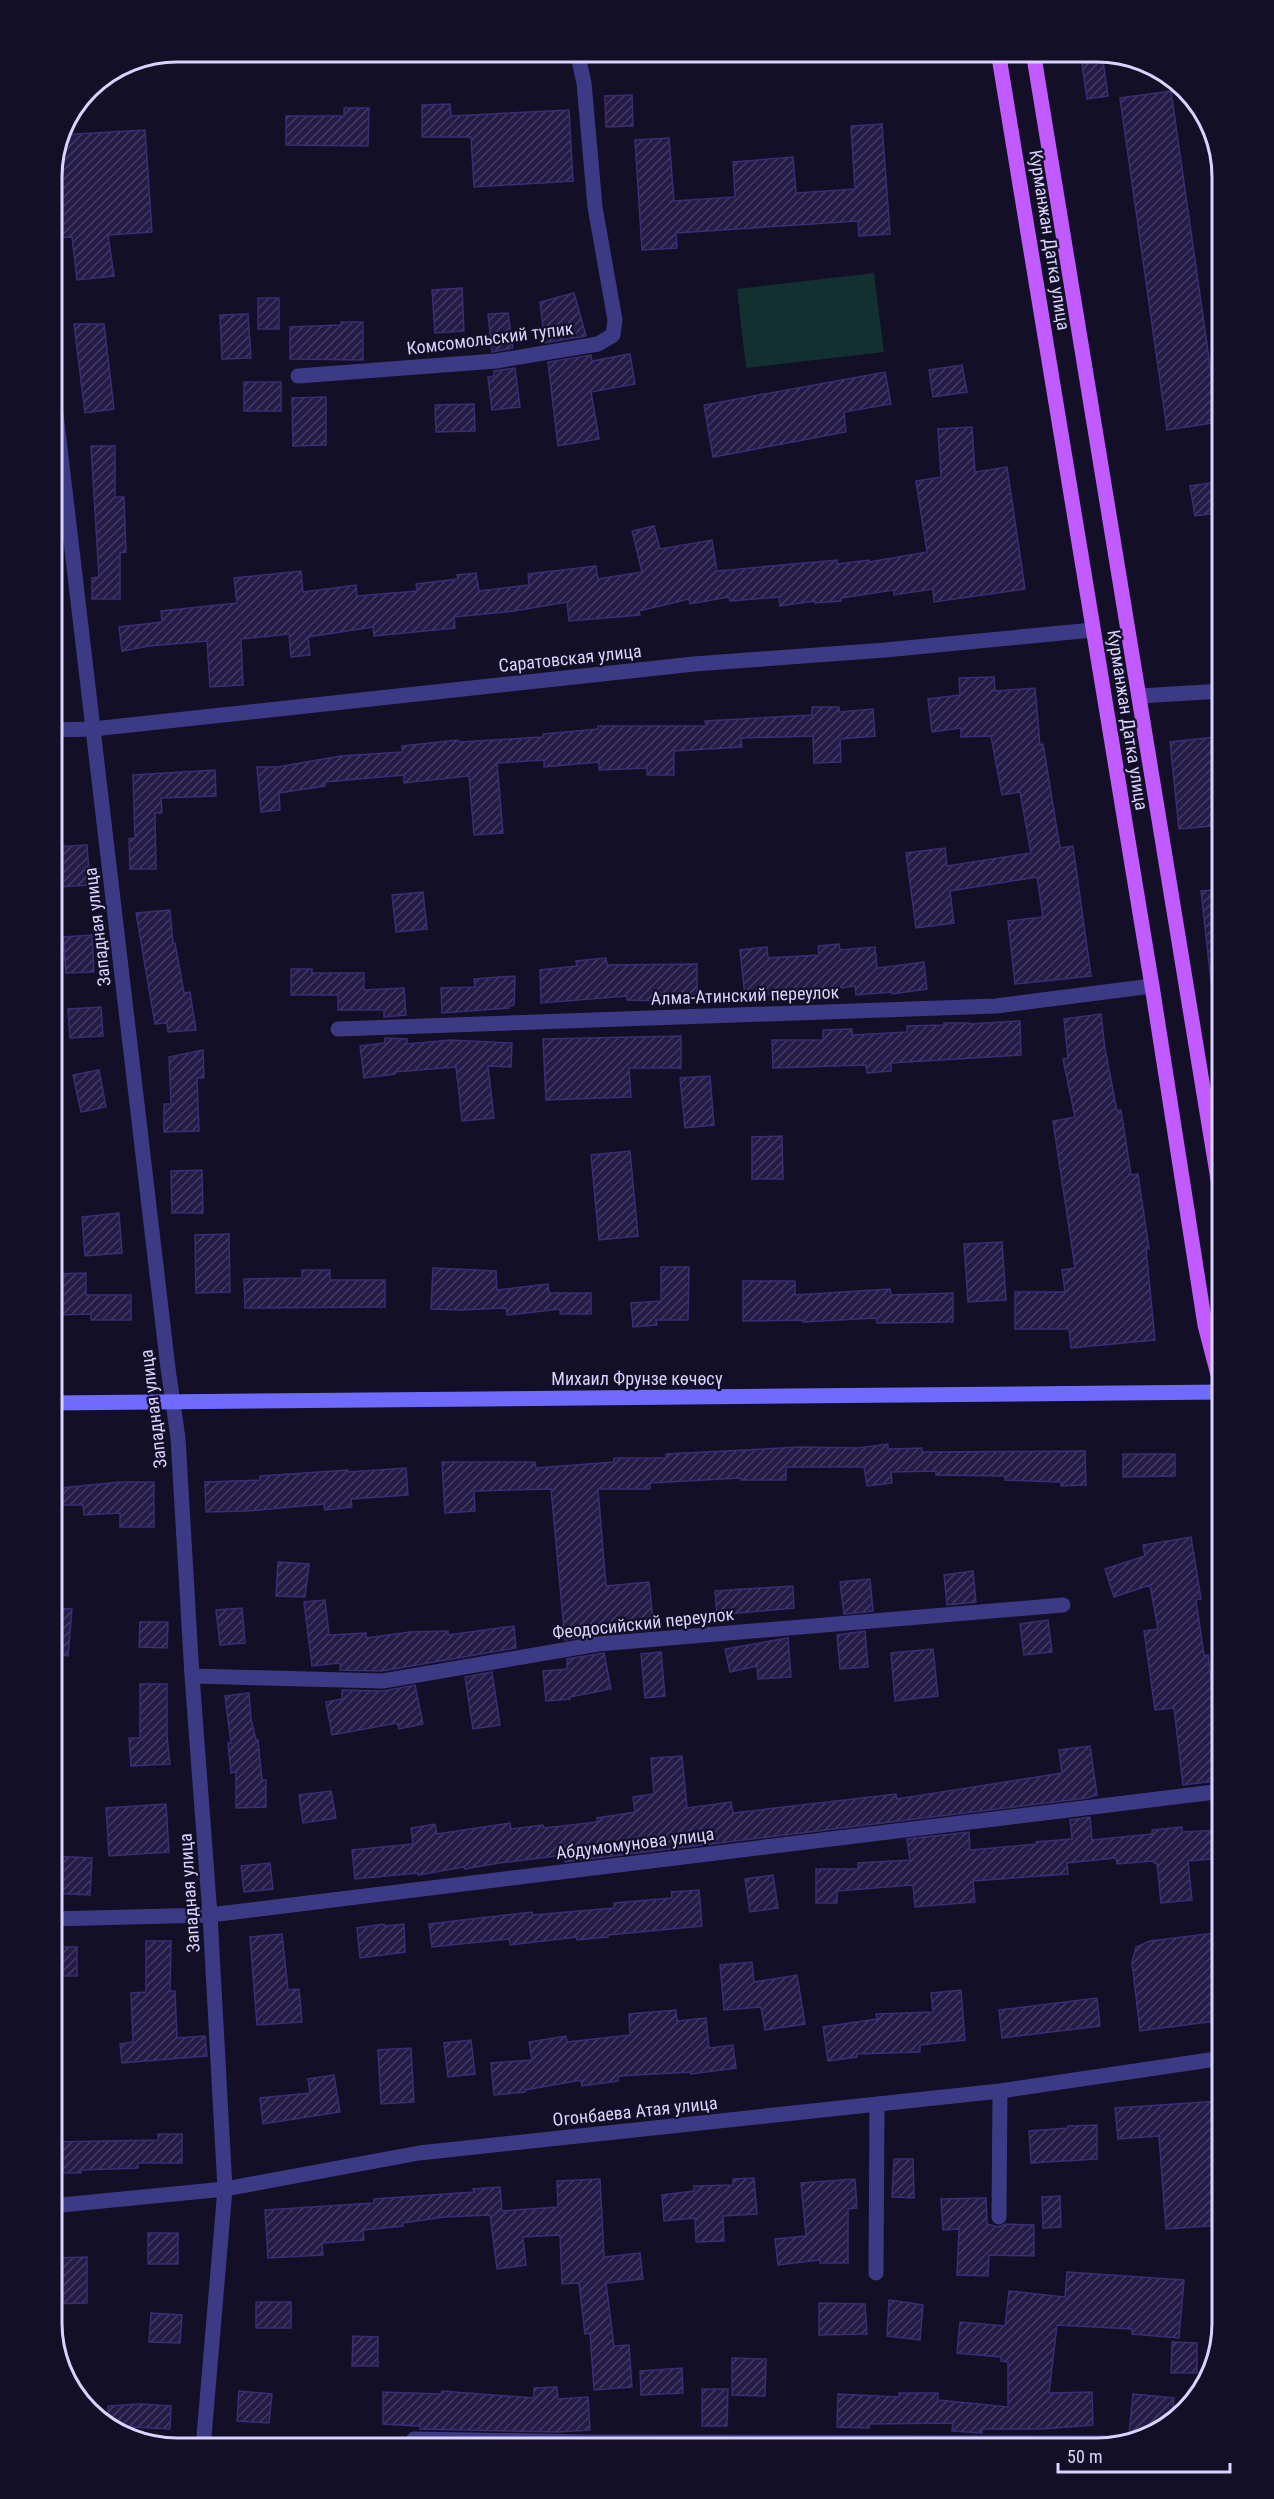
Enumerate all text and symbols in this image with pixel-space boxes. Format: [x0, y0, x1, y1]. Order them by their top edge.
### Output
street label: Курманжан Датка улица [1025, 148, 1075, 332]
street label: Комсомольский тупик [405, 317, 575, 359]
street label: Курманжан Датка улица [1103, 628, 1153, 812]
street label: Саратовская улица [498, 640, 642, 676]
street label: Западная улица [79, 866, 115, 988]
street label: Алма-Атинский переулок [650, 981, 840, 1009]
street label: Западная улица [135, 1348, 171, 1470]
street label: Михаил Фрунзе көчөсү [551, 1368, 723, 1389]
street label: Феодосийский переулок [551, 1603, 735, 1643]
street label: Абдумомунова улица [555, 1823, 715, 1863]
street label: Западная улица [174, 1833, 204, 1953]
street label: Огонбаева Атая улица [552, 2092, 718, 2130]
scale bar [1058, 2436, 1230, 2474]
text: 50 m [1067, 2446, 1102, 2467]

